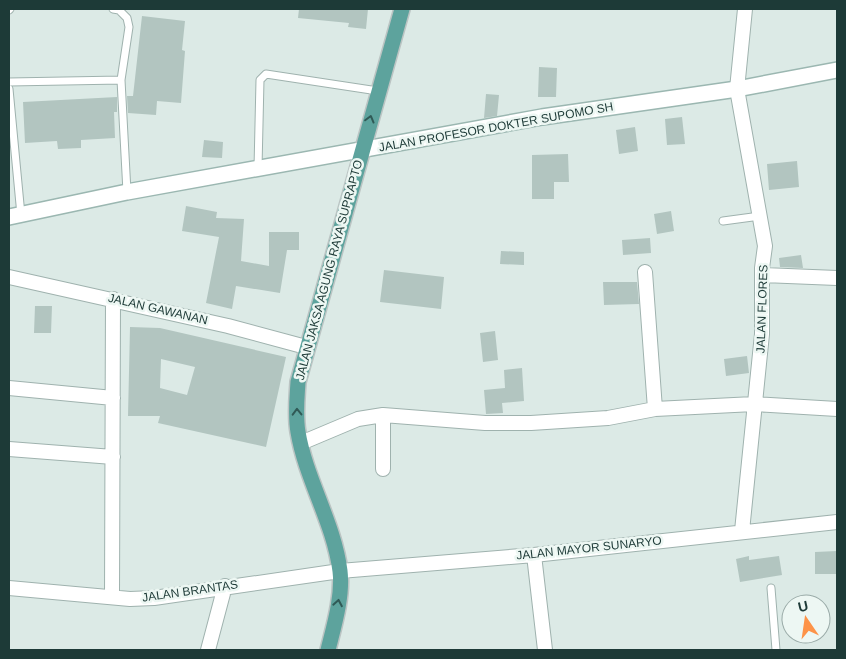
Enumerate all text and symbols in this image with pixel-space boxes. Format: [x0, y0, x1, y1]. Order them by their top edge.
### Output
street label: JALAN PROFESOR DOKTER SUPOMO SH [378, 99, 614, 155]
one-way arrow [364, 114, 375, 123]
street label: JALAN JAKSA AGUNG RAYA SUPRAPTO [293, 158, 365, 382]
street label: JALAN FLORES [753, 264, 771, 354]
street label: JALAN GAWANAN [107, 291, 209, 327]
one-way arrow [292, 407, 302, 415]
street label: JALAN MAYOR SUNARYO [516, 533, 662, 563]
street label: JALAN BRANTAS [141, 577, 239, 605]
north arrow [781, 594, 831, 644]
text: U [796, 597, 810, 615]
one-way arrow [332, 598, 342, 607]

